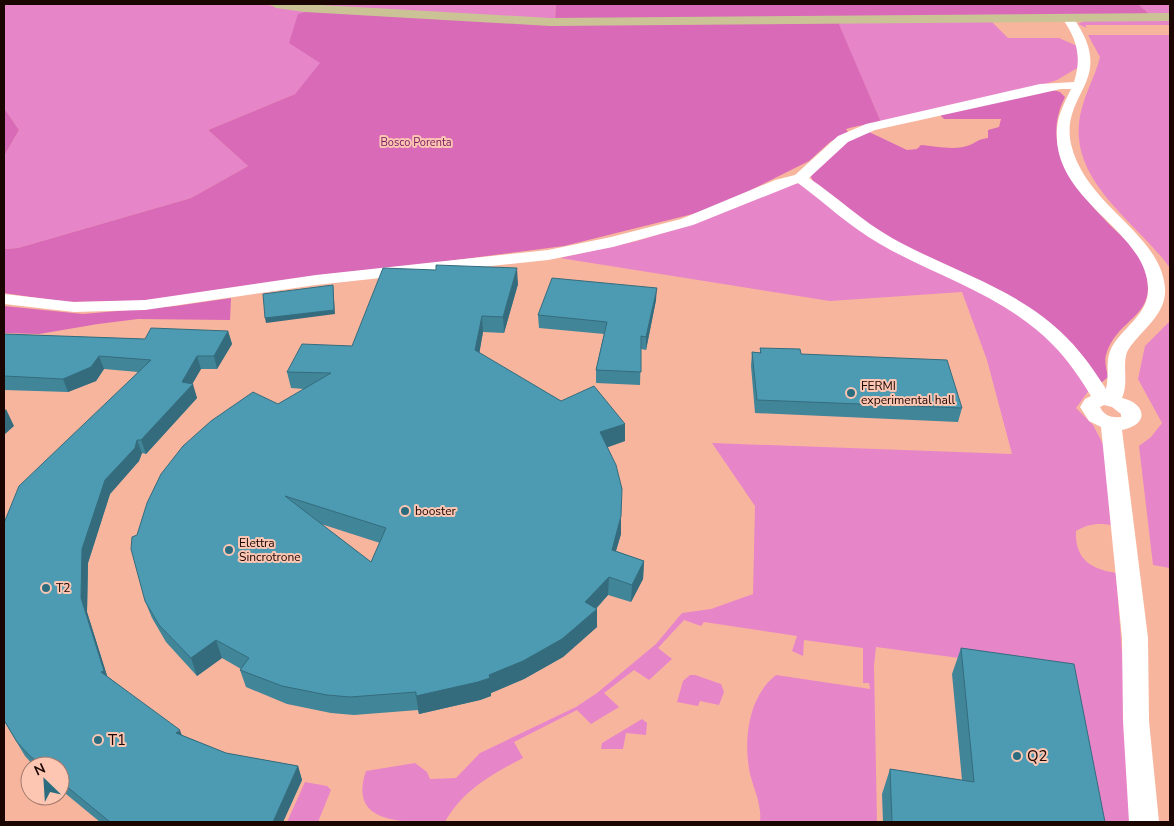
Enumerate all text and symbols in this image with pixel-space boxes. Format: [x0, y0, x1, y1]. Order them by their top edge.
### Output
park label: Bosco Porenta [380, 135, 452, 150]
place label: FERMI experimental hall [861, 378, 955, 408]
marker: FERMI experimental hall [845, 387, 857, 399]
place label: booster [415, 503, 457, 519]
marker: booster [399, 505, 411, 517]
place label: Elettra Sincrotrone [239, 535, 301, 565]
marker: Elettra Sincrotrone [223, 544, 235, 556]
place label: T2 [56, 580, 70, 596]
marker: T2 [40, 582, 52, 594]
place label: T1 [108, 730, 126, 750]
marker: T1 [92, 734, 104, 746]
place label: Q2 [1027, 746, 1048, 766]
marker: Q2 [1011, 750, 1023, 762]
north arrow [20, 756, 70, 806]
text: N [31, 759, 48, 780]

